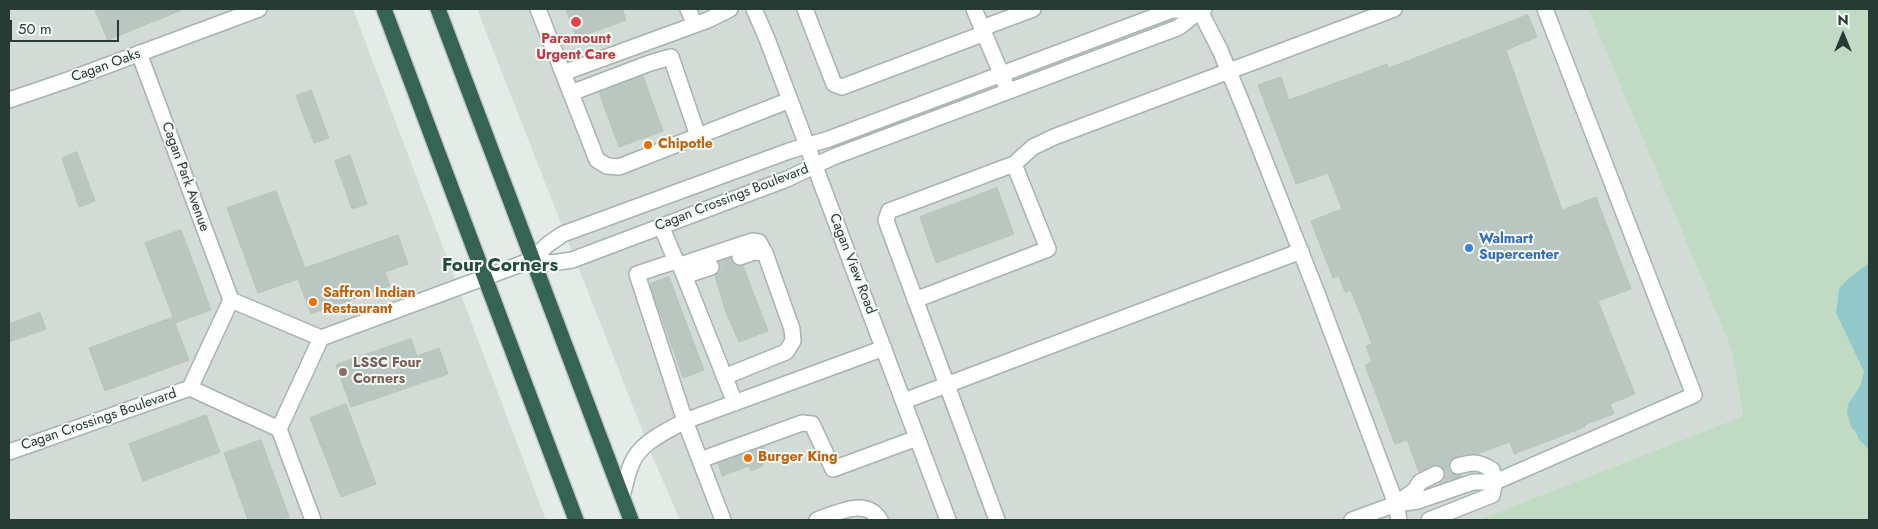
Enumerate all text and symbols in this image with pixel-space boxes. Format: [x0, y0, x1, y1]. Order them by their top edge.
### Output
scale bar [12, 10, 121, 42]
north arrow [1818, 10, 1868, 60]
text: N [1837, 10, 1849, 30]
marker: Paramount Urgent Care [569, 15, 583, 29]
text: 50 m [18, 18, 52, 40]
place label: Paramount Urgent Care [536, 32, 616, 64]
street label: Cagan Oaks [69, 46, 143, 86]
street label: Cagan Park Avenue [157, 120, 213, 234]
place label: Chipotle [658, 137, 713, 153]
marker: Chipotle [642, 139, 654, 151]
street label: Cagan Crossings Boulevard [653, 161, 811, 235]
street label: Cagan View Road [825, 211, 879, 317]
place label: Walmart Supercenter [1479, 232, 1559, 264]
marker: Walmart Supercenter [1463, 242, 1475, 254]
district label: Four Corners [442, 255, 558, 277]
place label: Saffron Indian Restaurant [323, 286, 416, 318]
marker: Saffron Indian Restaurant [307, 296, 319, 308]
place label: LSSC Four Corners [353, 356, 421, 388]
marker: LSSC Four Corners [337, 366, 349, 378]
street label: Cagan Crossings Boulevard [19, 385, 179, 455]
place label: Burger King [758, 450, 838, 466]
marker: Burger King [742, 452, 754, 464]

